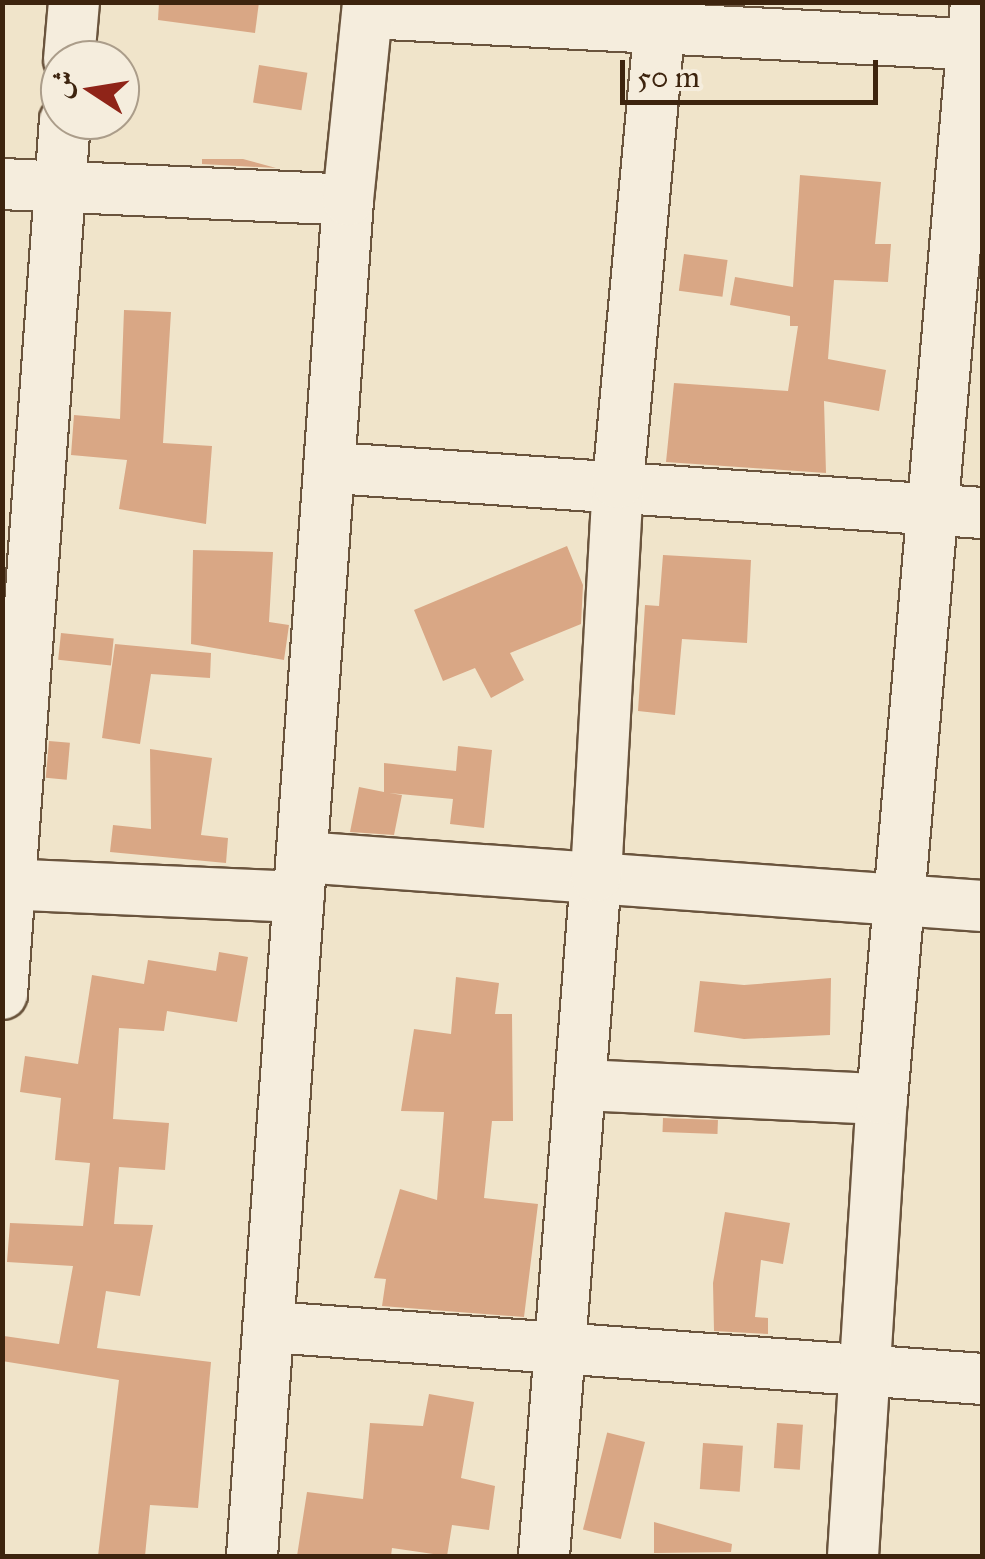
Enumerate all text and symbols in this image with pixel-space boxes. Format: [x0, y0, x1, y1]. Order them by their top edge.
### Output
north arrow [40, 40, 140, 140]
scale bar [625, 40, 882, 102]
text: 50 m [637, 59, 700, 95]
text: ش [42, 67, 82, 101]

